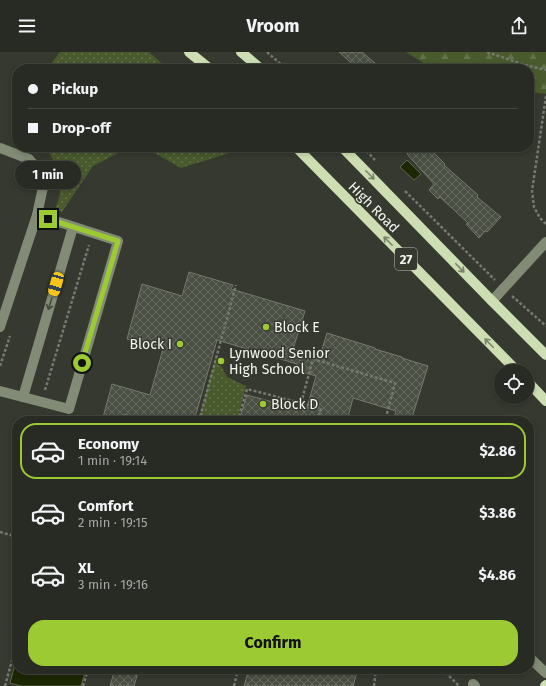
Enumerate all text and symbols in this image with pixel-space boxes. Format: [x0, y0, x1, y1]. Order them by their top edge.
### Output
icon: menu [16, 15, 38, 37]
text: Vroom [247, 15, 300, 37]
icon: share [508, 15, 530, 37]
text: Pickup [52, 80, 98, 98]
text: Drop-off [52, 119, 111, 137]
callout: 1 min [15, 161, 81, 189]
text: 1 min [32, 167, 64, 182]
one-way arrow [365, 170, 375, 180]
street label: High Road [345, 178, 403, 236]
route end [39, 210, 57, 228]
one-way arrow [383, 236, 393, 246]
road number: 27 [395, 248, 417, 270]
one-way arrow [455, 263, 465, 273]
car [47, 271, 65, 297]
one-way arrow [46, 298, 53, 311]
place label: Block E [274, 319, 320, 336]
marker: Block E [261, 322, 271, 332]
place label: Block I [130, 336, 172, 353]
one-way arrow [484, 338, 494, 348]
marker: Block I [175, 339, 185, 349]
place label: Lynwood Senior High School [229, 345, 330, 378]
route start [73, 354, 91, 372]
marker: Lynwood Senior High School [216, 356, 226, 366]
map controls [494, 364, 534, 404]
button: locate [494, 364, 534, 404]
place label: Block D [271, 396, 318, 413]
marker: Block D [258, 399, 268, 409]
icon: car [30, 433, 66, 469]
text: Economy [78, 435, 139, 453]
text: $2.86 [479, 442, 516, 460]
text: 1 min · 19:14 [78, 453, 147, 468]
icon: car [30, 495, 66, 531]
text: Comfort [78, 497, 134, 515]
text: $3.86 [479, 504, 516, 522]
text: 2 min · 19:15 [78, 515, 148, 530]
icon: car [30, 557, 66, 593]
text: XL [78, 559, 94, 577]
text: $4.86 [479, 566, 516, 584]
text: 3 min · 19:16 [78, 577, 148, 592]
button: Confirm [28, 620, 518, 666]

